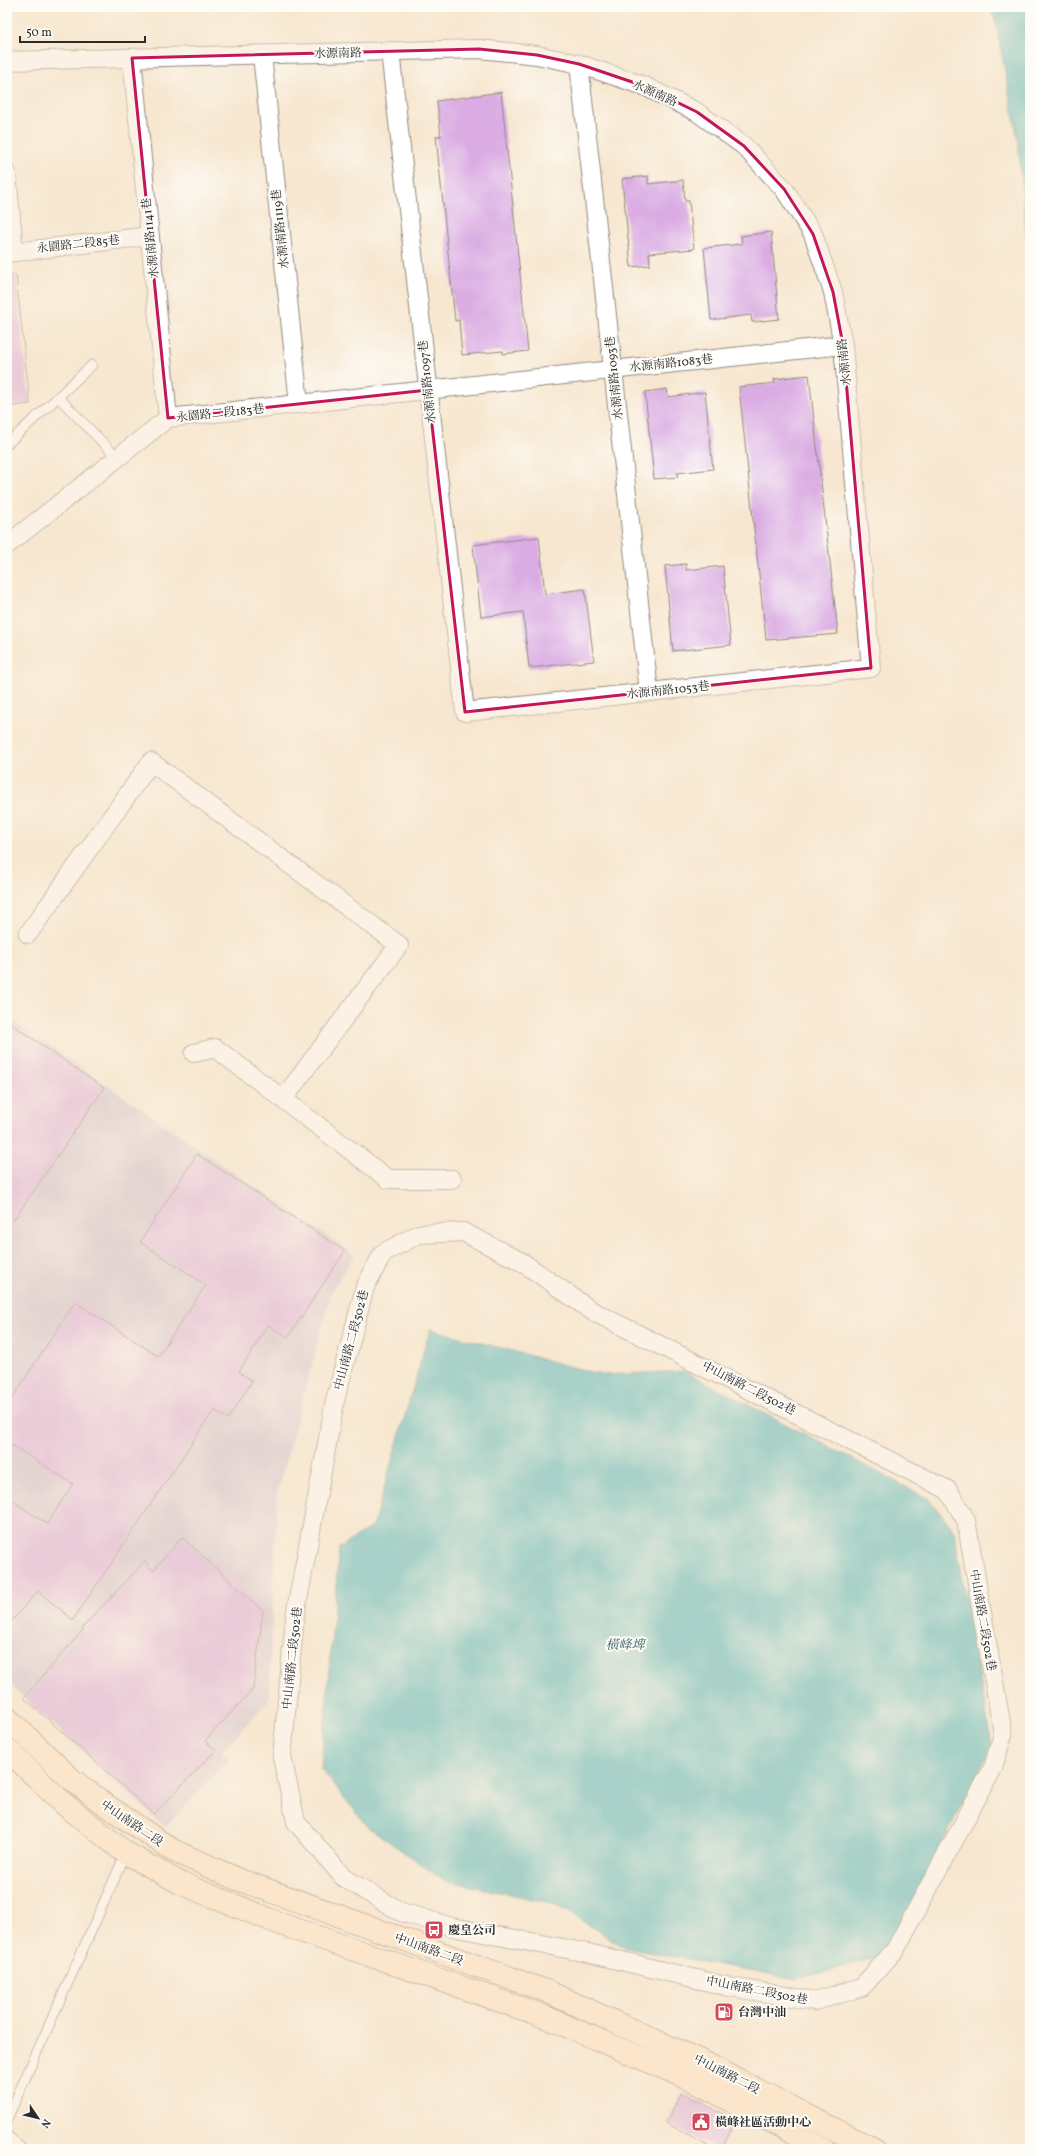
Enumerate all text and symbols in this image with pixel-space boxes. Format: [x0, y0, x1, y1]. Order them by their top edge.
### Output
scale bar [20, 18, 145, 44]
text: 50 m [26, 25, 52, 41]
street label: 水源南路 [314, 46, 362, 62]
street label: 水源南路 [629, 77, 680, 111]
street label: 水源南路1119巷 [269, 188, 293, 270]
street label: 水源南路1141巷 [139, 197, 163, 279]
street label: 永園路二段85巷 [36, 233, 121, 257]
street label: 水源南路1093巷 [603, 335, 627, 421]
street label: 水源南路 [835, 337, 855, 387]
street label: 水源南路1097巷 [416, 339, 440, 425]
street label: 水源南路1083巷 [628, 352, 714, 376]
street label: 永園路二段183巷 [175, 401, 265, 427]
street label: 水源南路1053巷 [626, 679, 711, 703]
street label: 中山南路二段502巷 [331, 1288, 373, 1392]
street label: 中山南路二段502巷 [699, 1358, 798, 1419]
street label: 中山南路二段502巷 [965, 1568, 999, 1672]
street label: 中山南路二段502巷 [280, 1606, 306, 1710]
water label: 橫峰埤 [605, 1637, 646, 1655]
street label: 中山南路二段 [97, 1797, 166, 1851]
bus stop icon: 慶皇公司 [423, 1919, 445, 1941]
place label: 慶皇公司 [448, 1923, 496, 1939]
street label: 中山南路二段 [392, 1930, 465, 1970]
street label: 中山南路二段502巷 [705, 1973, 809, 2009]
fuel station icon: 台灣中油 [713, 2001, 735, 2023]
place label: 台灣中油 [738, 2005, 786, 2021]
street label: 中山南路二段 [691, 2051, 762, 2098]
north arrow [18, 2098, 58, 2138]
public building icon: 橫峰社區活動中心 [690, 2111, 712, 2133]
text: N [37, 2115, 53, 2130]
place label: 橫峰社區活動中心 [715, 2115, 811, 2131]

